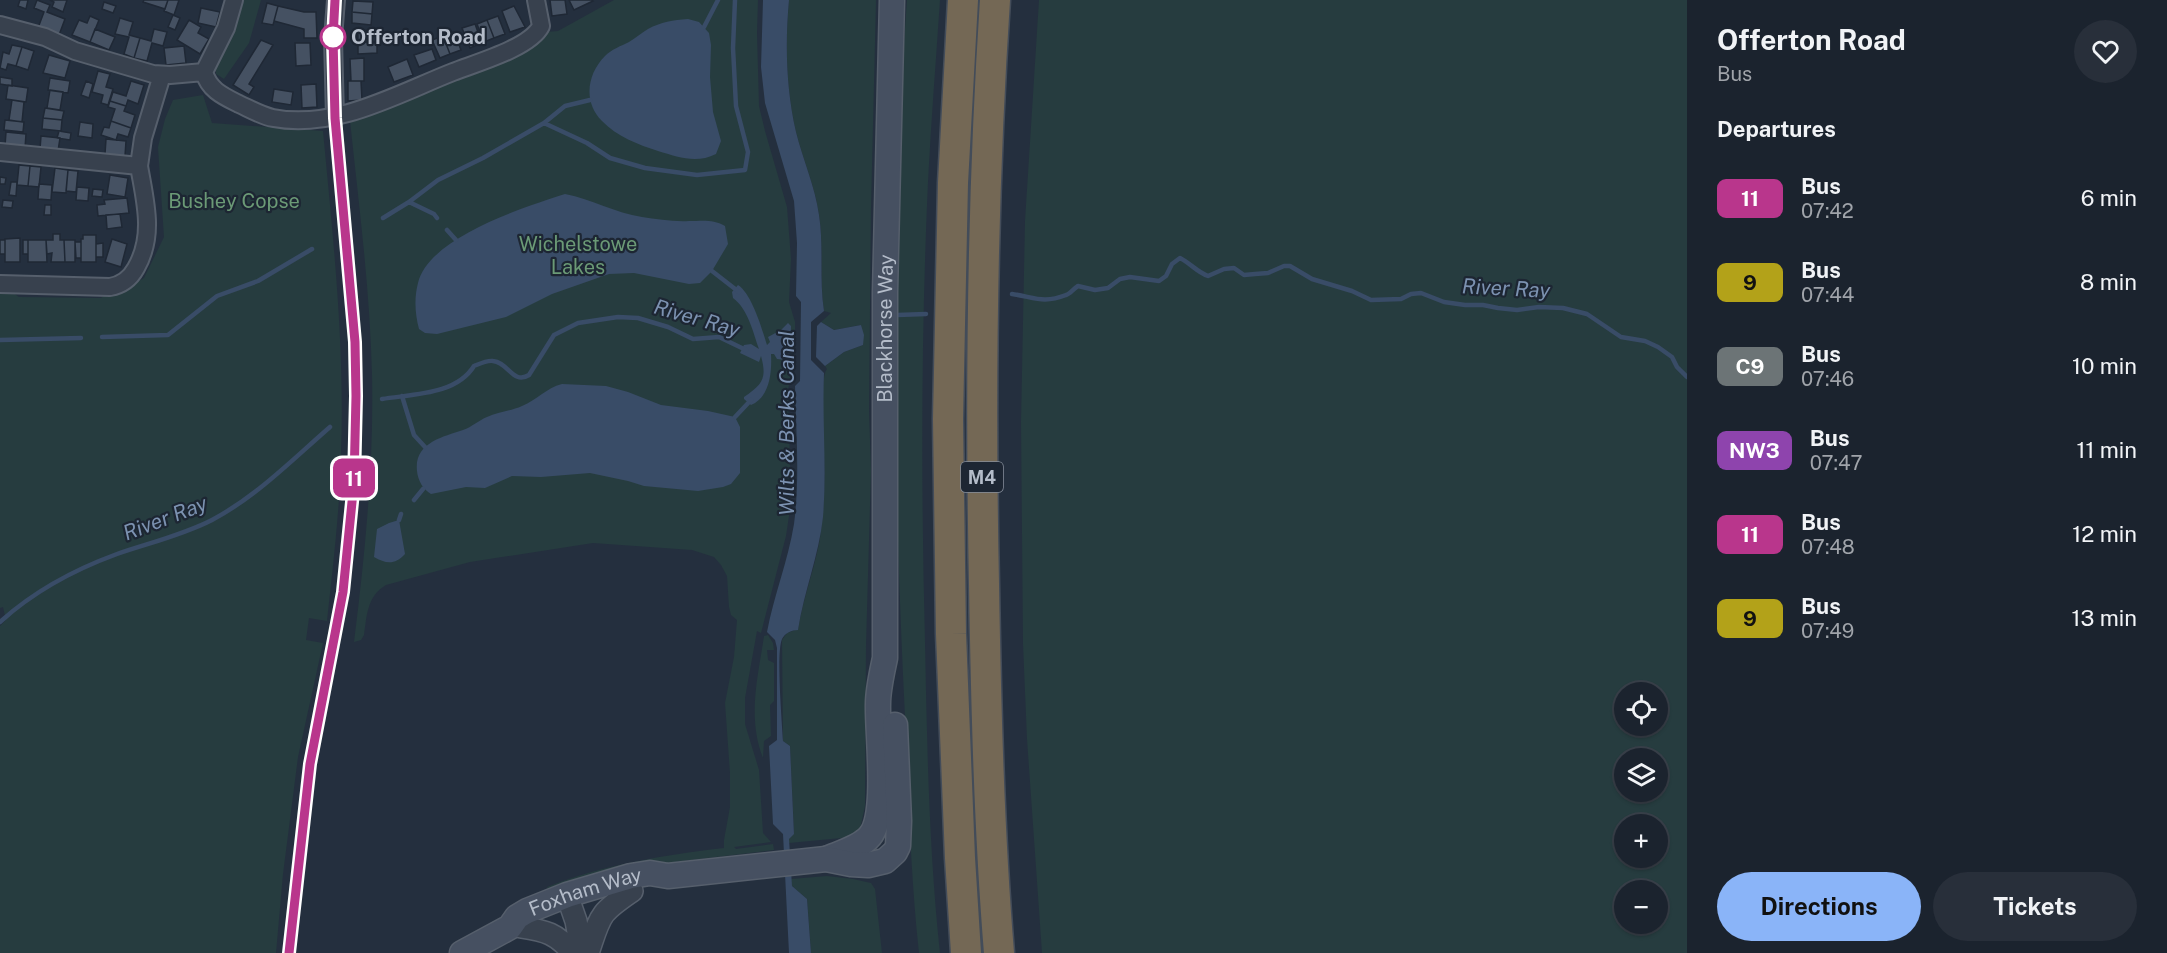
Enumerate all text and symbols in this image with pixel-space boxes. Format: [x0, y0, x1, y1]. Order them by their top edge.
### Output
button: heart [2074, 20, 2137, 83]
text: Offerton Road [1717, 23, 1906, 56]
marker: Offerton Road [320, 24, 346, 50]
place label: Offerton Road [351, 25, 486, 49]
text: Bus [1717, 62, 1752, 86]
text: Departures [1717, 116, 1836, 142]
text: Bus [1801, 173, 1841, 199]
text: 6 min [2081, 185, 2137, 211]
text: 11 [1741, 186, 1759, 211]
park label: Bushey Copse [168, 189, 300, 213]
text: 07:42 [1801, 199, 1854, 223]
park label: Wichelstowe Lakes [519, 232, 637, 279]
street label: Blackhorse Way [873, 254, 898, 403]
text: Bus [1801, 257, 1841, 283]
text: 8 min [2080, 269, 2137, 295]
text: 9 [1743, 270, 1757, 295]
water label: River Ray [1461, 273, 1551, 303]
text: 07:44 [1801, 283, 1854, 307]
water label: River Ray [651, 294, 743, 342]
water label: Wilts & Berks Canal [774, 330, 799, 516]
text: Bus [1801, 341, 1841, 367]
text: 10 min [2072, 353, 2137, 379]
text: C9 [1736, 354, 1764, 379]
text: 07:46 [1801, 367, 1854, 391]
text: Bus [1810, 425, 1849, 451]
text: 11 min [2076, 437, 2137, 463]
text: NW3 [1729, 438, 1780, 463]
text: 07:47 [1810, 451, 1863, 475]
line badge: 11 [327, 458, 381, 498]
road number: M4 [961, 462, 1003, 492]
text: 11 [345, 466, 363, 491]
water label: River Ray [119, 490, 211, 545]
text: Bus [1801, 509, 1841, 535]
text: 12 min [2072, 521, 2137, 547]
text: 11 [1741, 522, 1759, 547]
text: 07:48 [1801, 535, 1855, 559]
text: Bus [1801, 593, 1841, 619]
text: 13 min [2072, 605, 2137, 631]
text: 9 [1743, 606, 1757, 631]
text: 07:49 [1801, 619, 1854, 643]
map controls [1614, 682, 1668, 934]
button: locate [1614, 682, 1668, 736]
button: layers [1614, 748, 1668, 802]
button: + [1614, 814, 1668, 868]
street label: Foxham Way [525, 862, 643, 921]
button: Directions [1717, 872, 1921, 941]
button: Tickets [1933, 872, 2137, 941]
button: − [1614, 880, 1668, 934]

